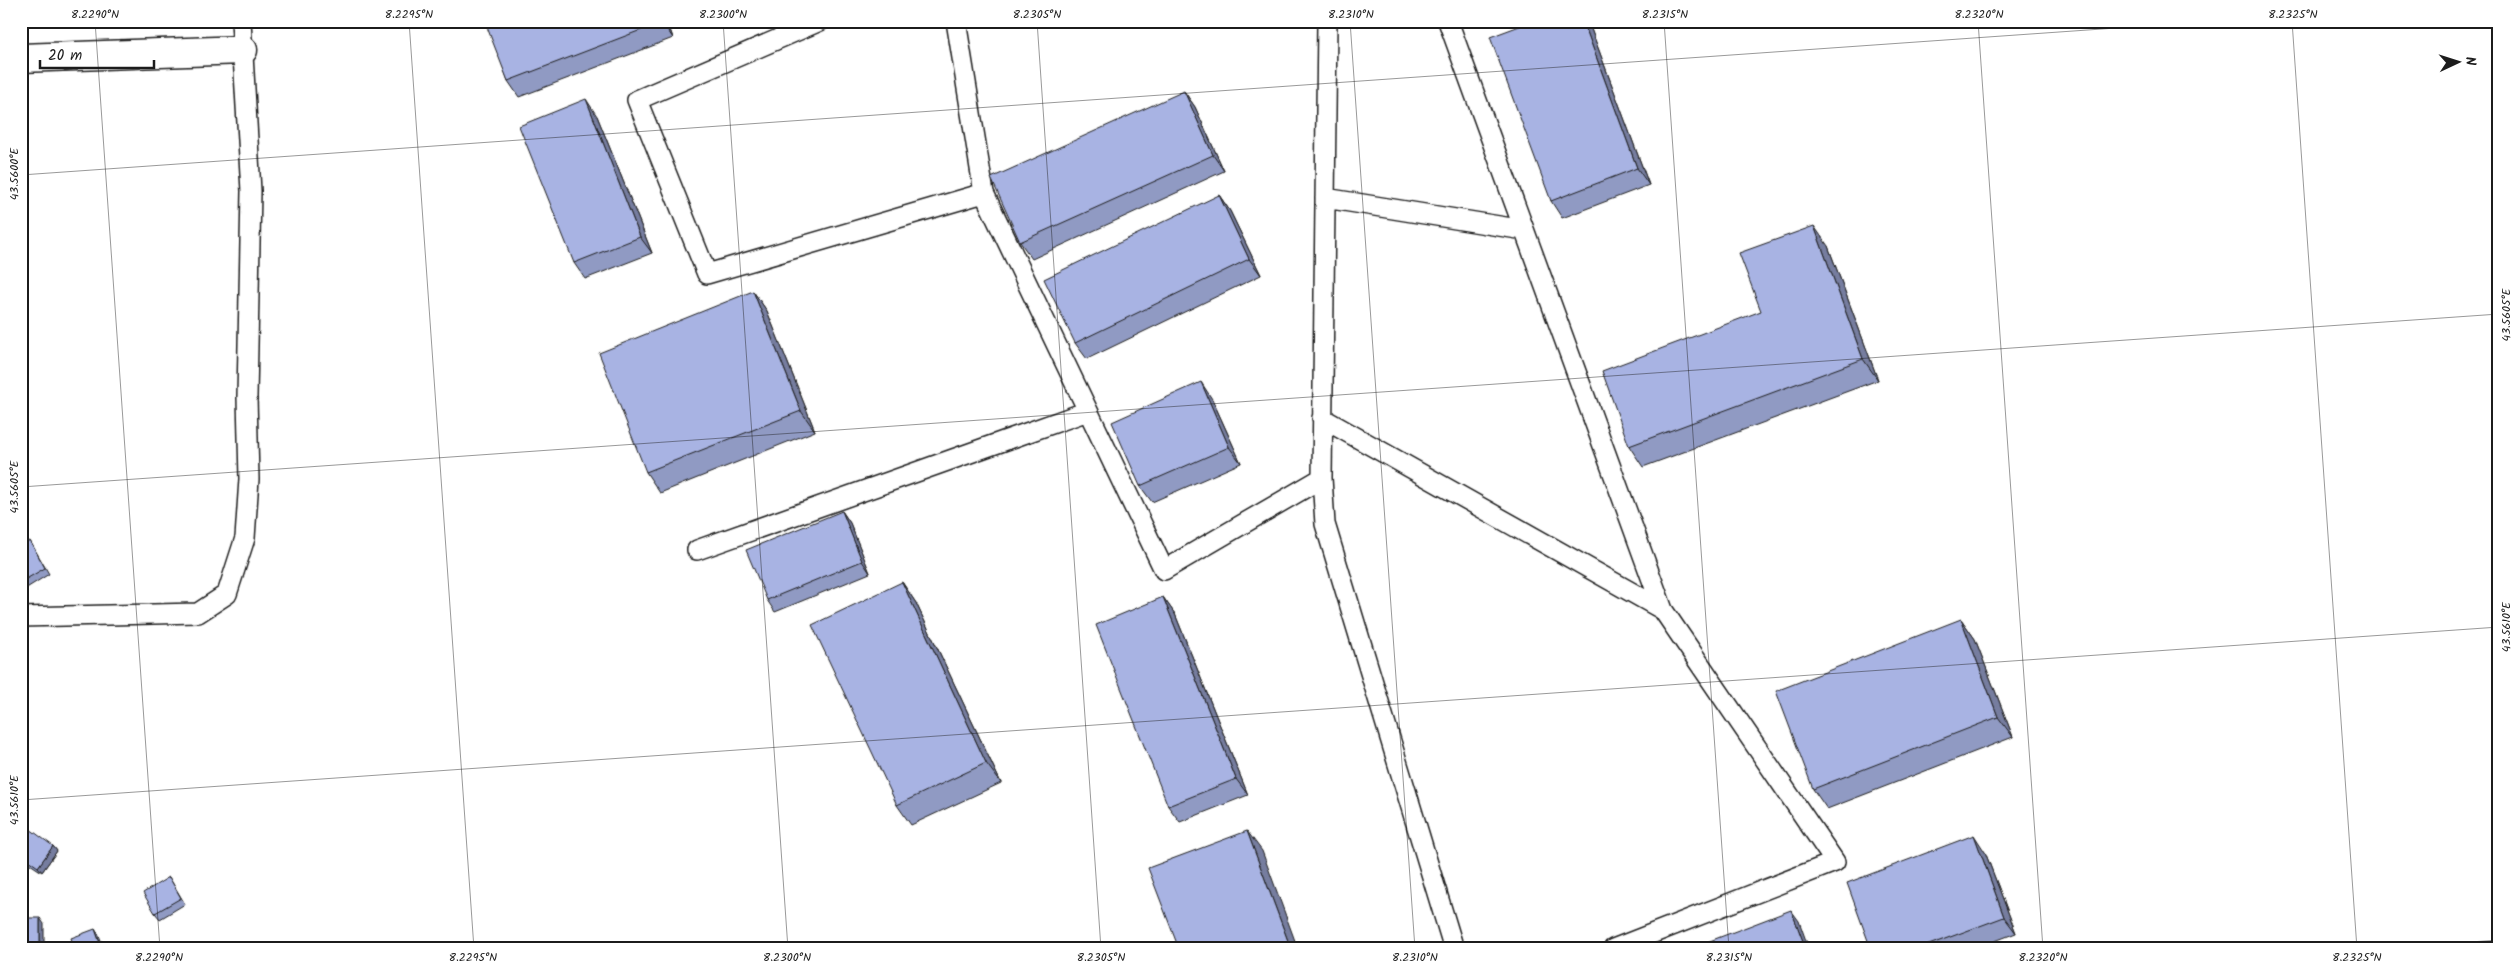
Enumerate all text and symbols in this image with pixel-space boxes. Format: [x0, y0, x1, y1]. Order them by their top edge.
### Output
text: 8.2290°N [71, 5, 119, 24]
text: 8.2295°N [385, 5, 433, 24]
text: 8.2300°N [699, 5, 747, 24]
text: 8.2305°N [1013, 5, 1061, 24]
text: 8.2310°N [1328, 5, 1374, 24]
text: 8.2315°N [1642, 5, 1688, 24]
text: 8.2320°N [1954, 5, 2004, 24]
text: 8.2325°N [2268, 5, 2318, 24]
scale bar [40, 38, 154, 70]
north arrow [2432, 38, 2482, 88]
text: 20 m [48, 44, 82, 68]
text: N [2459, 56, 2481, 66]
text: 43.5600°E [5, 147, 24, 200]
text: 43.5605°E [2497, 288, 2516, 341]
text: 43.5605°E [5, 460, 24, 513]
text: 43.5610°E [2497, 601, 2516, 652]
text: 43.5610°E [5, 774, 24, 825]
text: 8.2290°N [135, 948, 183, 967]
text: 8.2295°N [449, 948, 497, 967]
text: 8.2300°N [763, 948, 811, 967]
text: 8.2305°N [1077, 948, 1125, 967]
text: 8.2310°N [1392, 948, 1438, 967]
text: 8.2315°N [1706, 948, 1752, 967]
text: 8.2320°N [2018, 948, 2068, 967]
text: 8.2325°N [2332, 948, 2382, 967]

